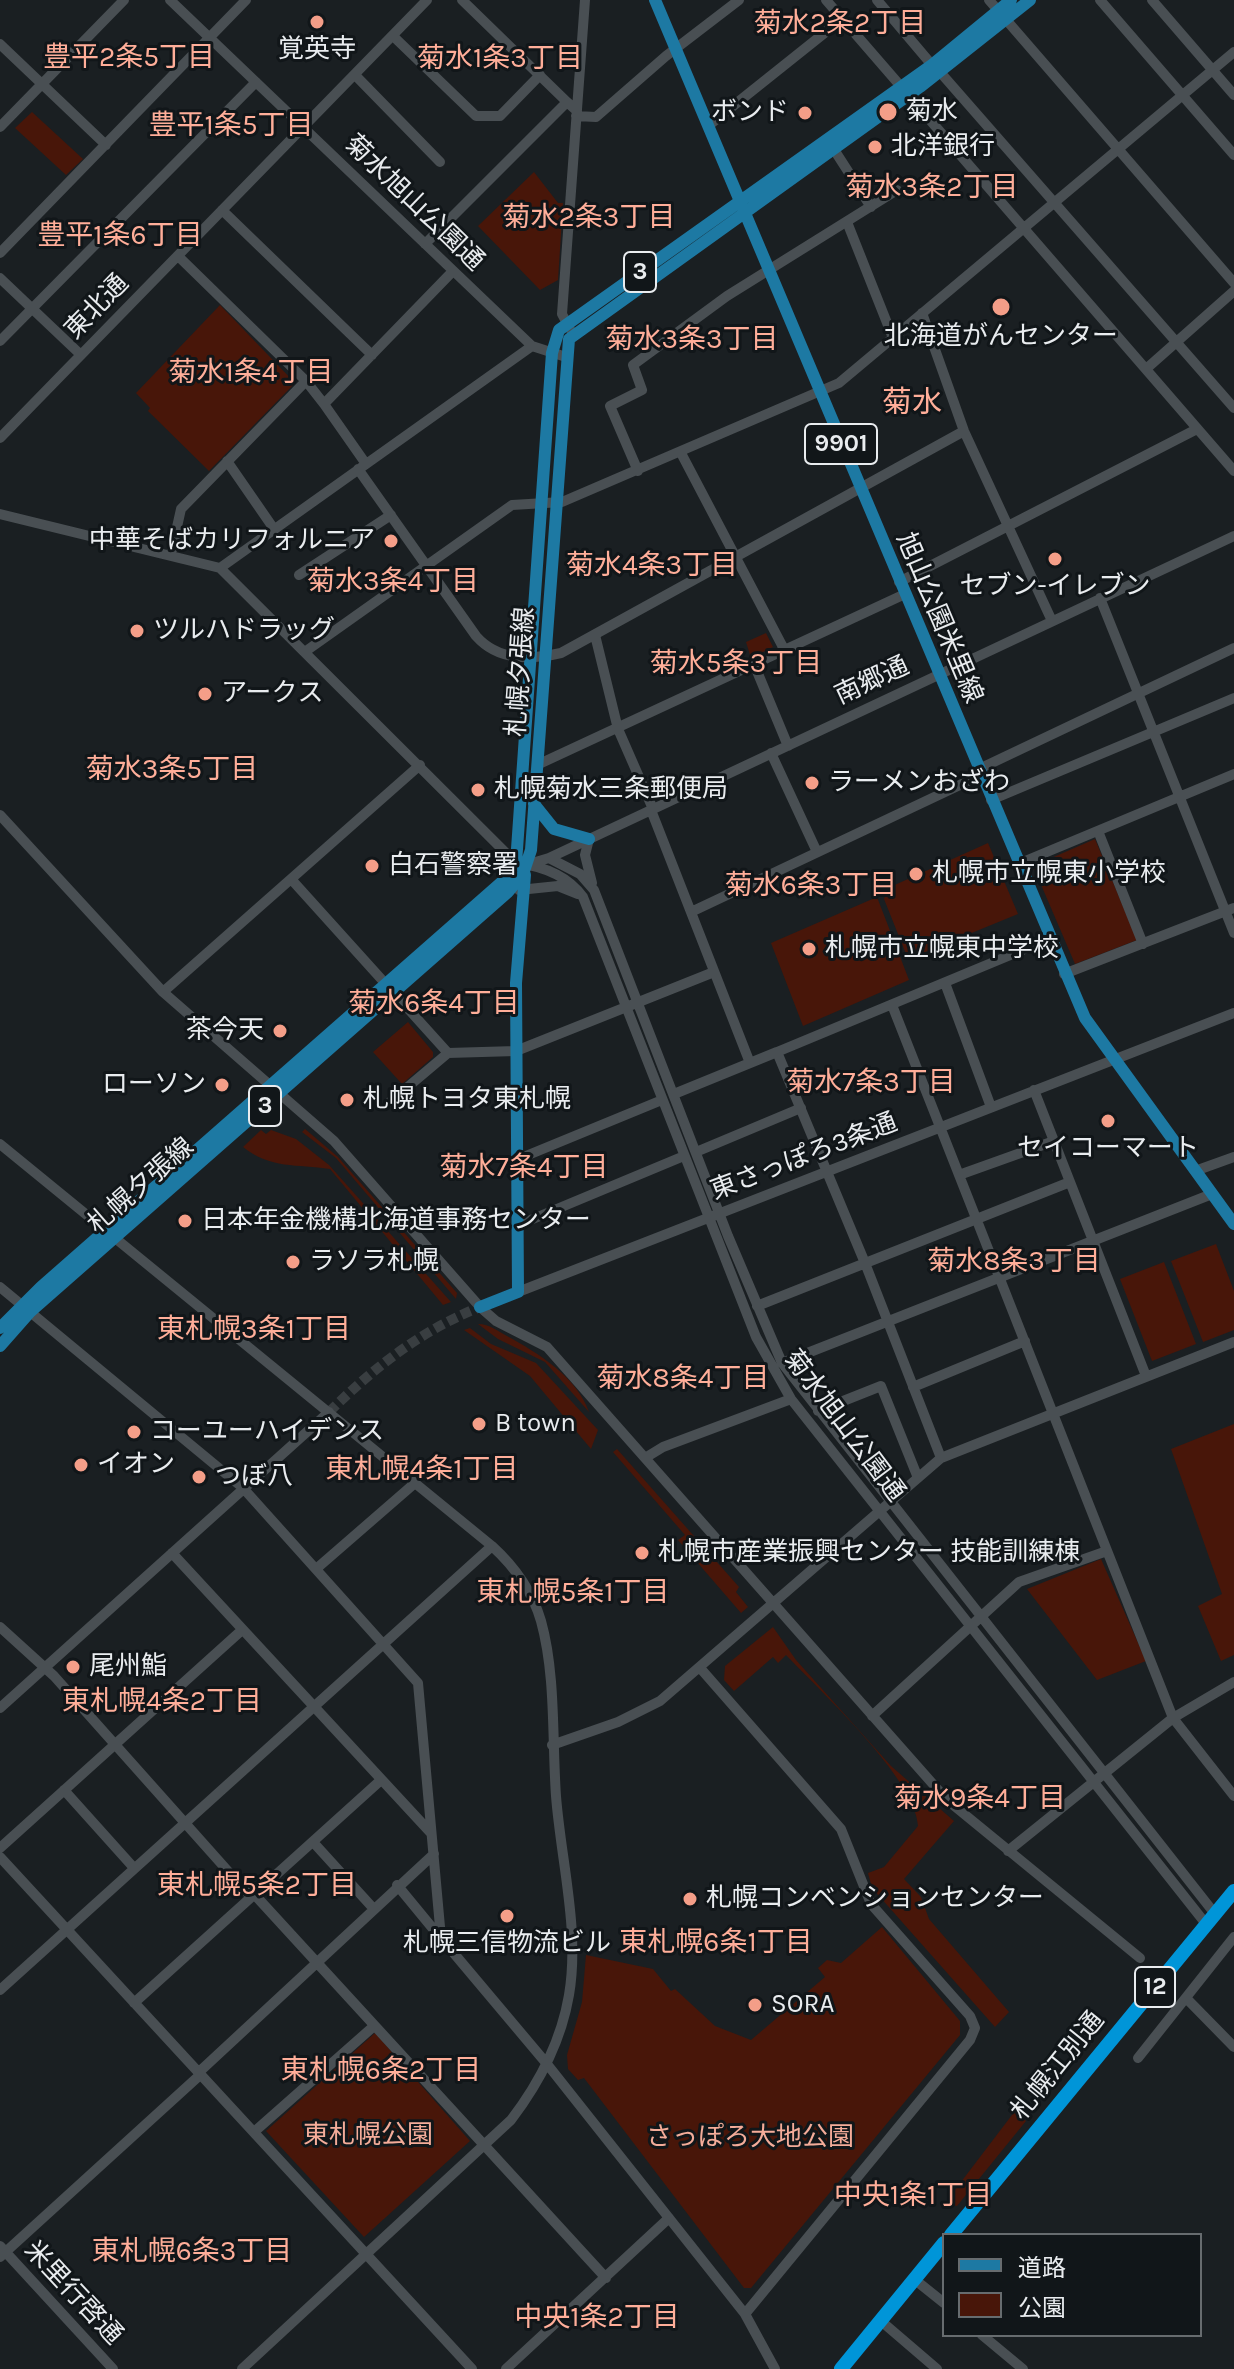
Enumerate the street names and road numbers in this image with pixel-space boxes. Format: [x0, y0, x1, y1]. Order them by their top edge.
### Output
street label: 菊水旭山公園通 [338, 129, 490, 277]
road number: 3 [624, 252, 656, 292]
street label: 東北通 [59, 268, 135, 346]
road number: 9901 [805, 424, 877, 464]
street label: 旭山公園米里線 [889, 528, 989, 708]
street label: 札幌夕張線 [501, 606, 541, 738]
street label: 南郷通 [830, 650, 914, 712]
road number: 3 [249, 1086, 281, 1126]
street label: 東さっぽろ3条通 [706, 1107, 902, 1207]
street label: 札幌夕張線 [82, 1132, 200, 1240]
street label: 菊水旭山公園通 [777, 1344, 911, 1508]
road number: 12 [1135, 1967, 1175, 2007]
street label: 札幌江別通 [1005, 2006, 1111, 2126]
street label: 米里行啓通 [17, 2235, 129, 2351]

